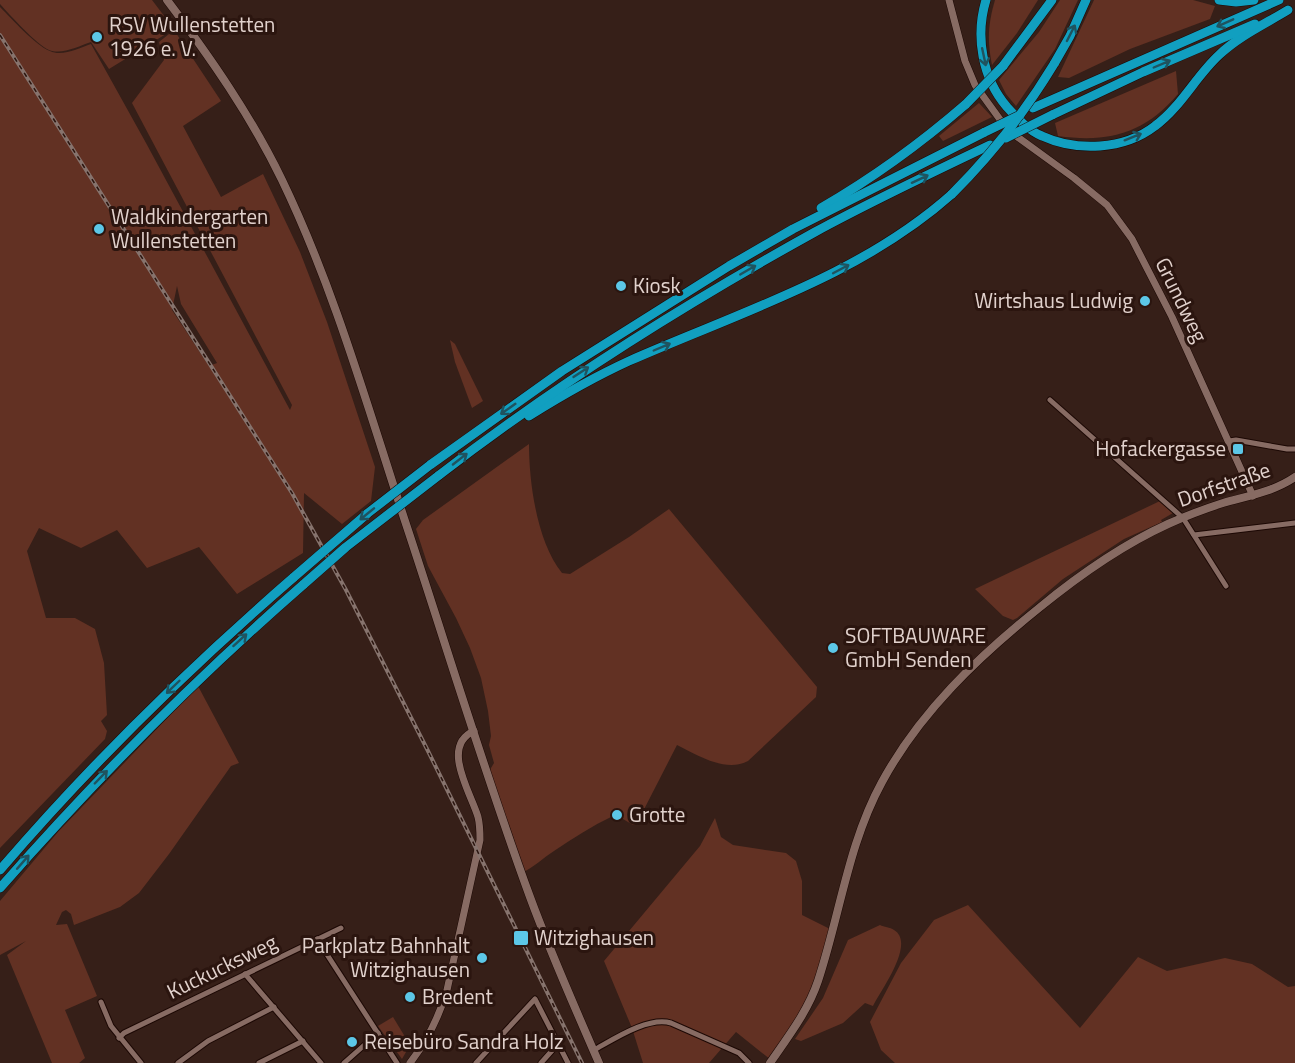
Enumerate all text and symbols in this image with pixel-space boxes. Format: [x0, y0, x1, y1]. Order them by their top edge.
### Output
place label: RSV Wullenstetten 1926 e. V. [109, 8, 275, 64]
one-way arrow [1217, 18, 1235, 30]
one-way arrow [1066, 24, 1078, 42]
marker: RSV Wullenstetten 1926 e. V. [90, 30, 104, 44]
one-way arrow [979, 47, 990, 67]
one-way arrow [1153, 57, 1171, 69]
one-way arrow [1123, 131, 1142, 142]
one-way arrow [910, 172, 928, 184]
place label: Waldkindergarten Wullenstetten [111, 200, 268, 256]
marker: Waldkindergarten Wullenstetten [92, 222, 106, 236]
street label: Grundweg [1148, 252, 1216, 348]
one-way arrow [831, 263, 849, 274]
one-way arrow [738, 264, 756, 275]
place label: Kiosk [633, 269, 680, 301]
marker: Kiosk [614, 279, 628, 293]
place label: Wirtshaus Ludwig [974, 284, 1133, 316]
marker: Wirtshaus Ludwig [1138, 294, 1152, 308]
one-way arrow [652, 341, 671, 352]
one-way arrow [573, 366, 590, 379]
one-way arrow [501, 403, 517, 415]
place label: Hofackergasse [1095, 432, 1226, 464]
marker: Hofackergasse [1231, 442, 1245, 456]
one-way arrow [452, 453, 468, 466]
street label: Dorfstraße [1173, 453, 1274, 515]
one-way arrow [360, 507, 375, 521]
place label: SOFTBAUWARE GmbH Senden [845, 619, 986, 675]
one-way arrow [232, 633, 247, 647]
marker: SOFTBAUWARE GmbH Senden [826, 641, 840, 655]
one-way arrow [166, 680, 181, 694]
one-way arrow [94, 769, 108, 784]
place label: Grotte [629, 798, 685, 830]
marker: Grotte [610, 808, 624, 822]
one-way arrow [16, 854, 30, 869]
place label: Witzighausen [534, 921, 654, 953]
street label: Kuckucksweg [161, 925, 282, 1007]
place label: Parkplatz Bahnhalt Witzighausen [302, 929, 471, 985]
marker: Witzighausen [512, 929, 530, 947]
marker: Parkplatz Bahnhalt Witzighausen [475, 951, 489, 965]
place label: Bredent [422, 980, 494, 1012]
marker: Bredent [403, 990, 417, 1004]
place label: Reisebüro Sandra Holz [364, 1025, 564, 1057]
marker: Reisebüro Sandra Holz [345, 1035, 359, 1049]

